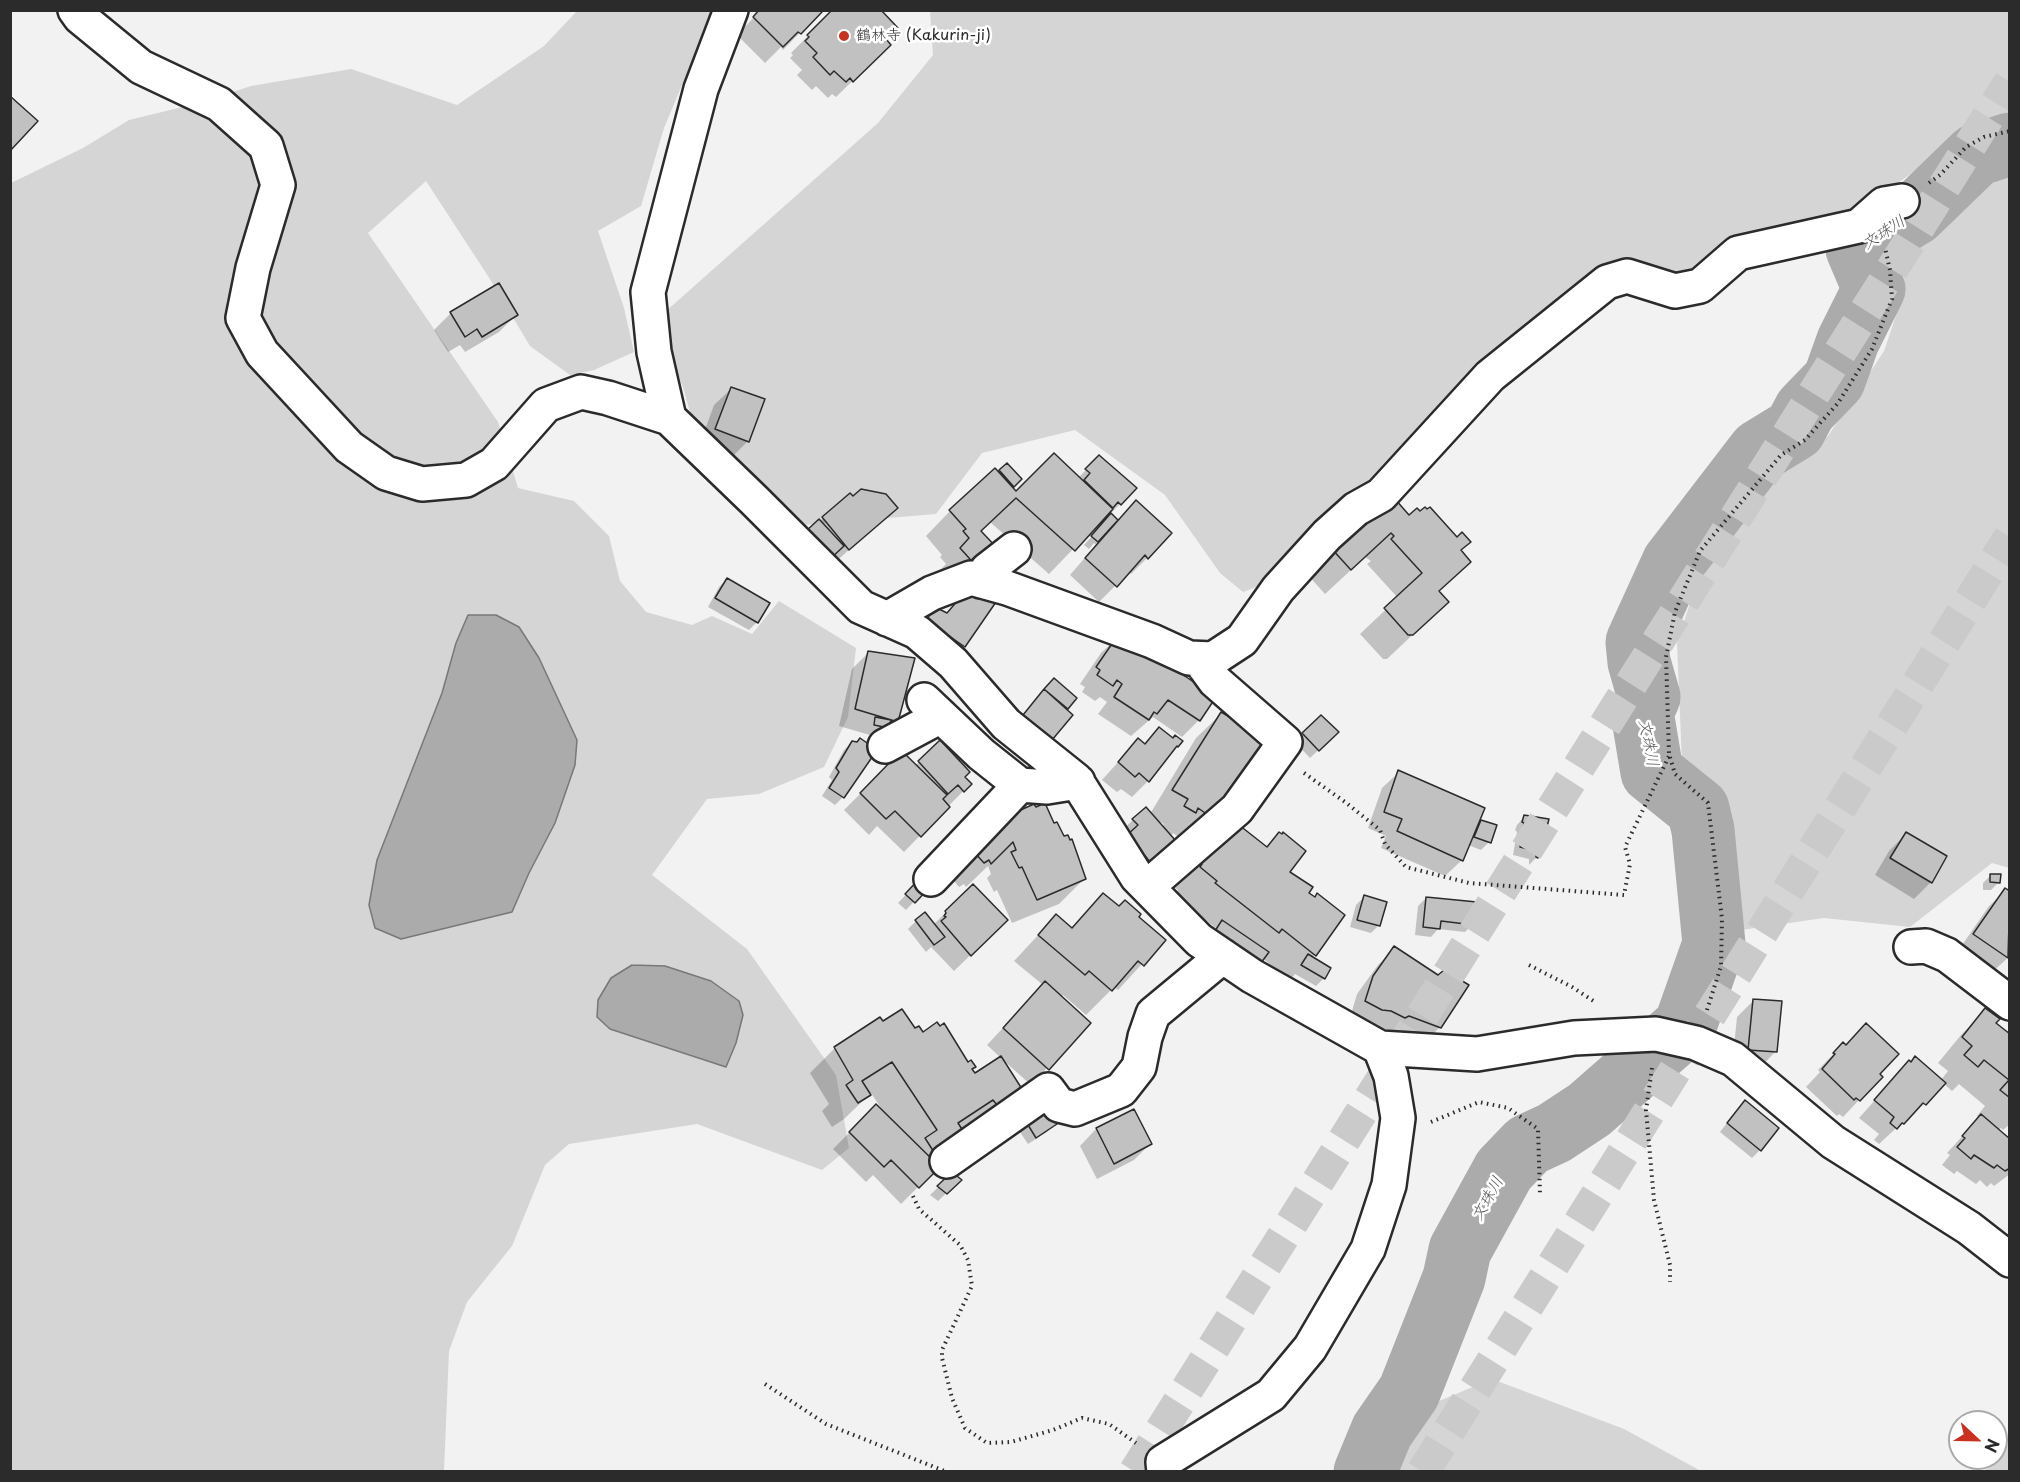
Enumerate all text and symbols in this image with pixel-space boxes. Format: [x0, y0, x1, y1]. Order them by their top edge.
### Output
place label: 鶴林寺 (Kakurin-ji) [856, 27, 991, 45]
marker: 鶴林寺 (Kakurin-ji) [837, 29, 851, 43]
water label: 文珠川 [1859, 212, 1909, 254]
water label: 文珠川 [1634, 718, 1662, 768]
water label: 文珠川 [1468, 1173, 1508, 1225]
north arrow [1948, 1410, 2008, 1470]
text: N [1979, 1436, 2006, 1456]

